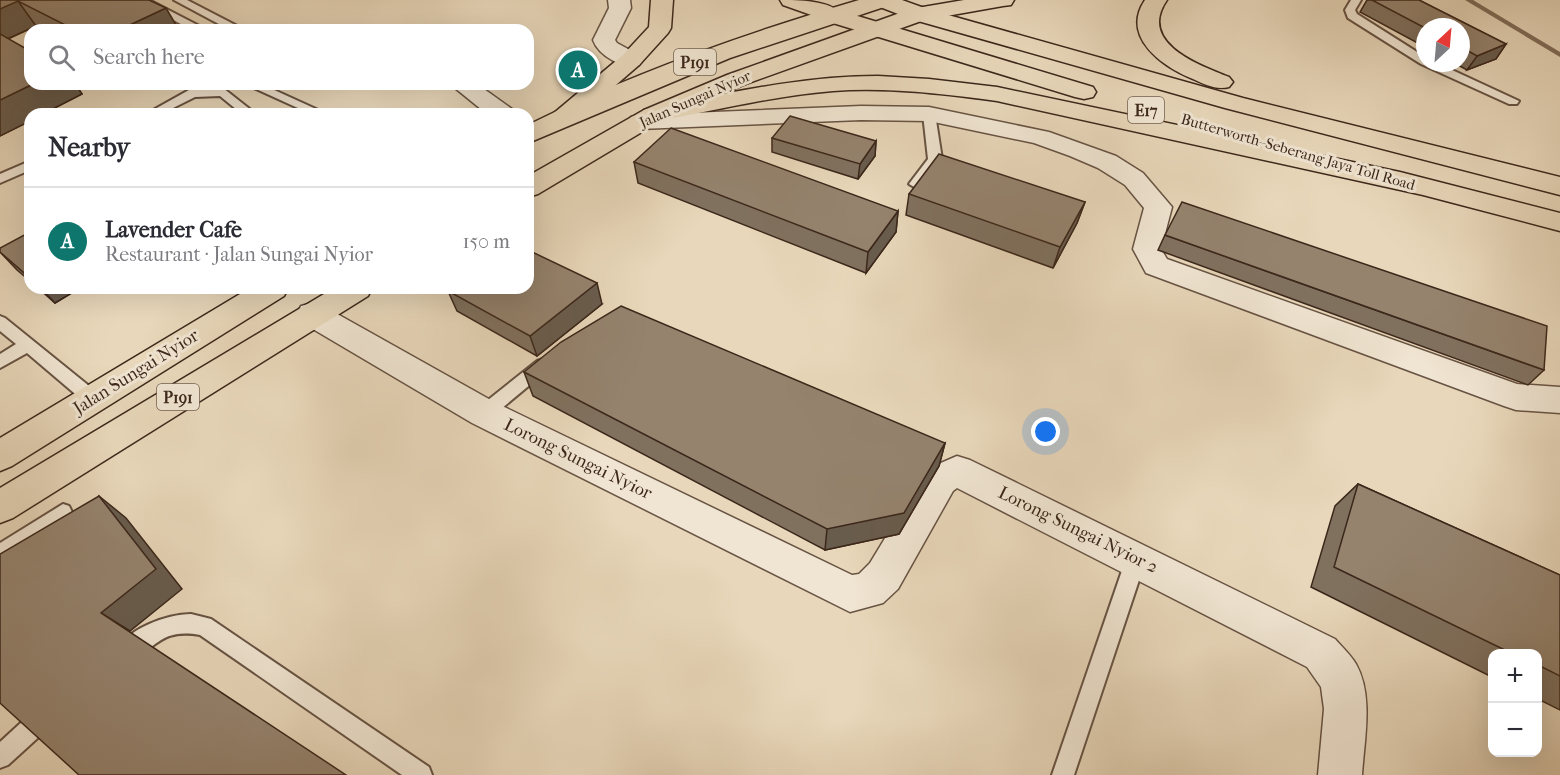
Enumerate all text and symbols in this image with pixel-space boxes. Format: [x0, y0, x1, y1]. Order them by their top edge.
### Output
north arrow [1416, 18, 1470, 72]
search box [24, 24, 534, 90]
icon: search [45, 41, 78, 74]
text: Search here [93, 44, 205, 70]
pin: A [558, 48, 598, 92]
road number: P191 [674, 49, 716, 75]
street label: Jalan Sungai Nyior [636, 66, 754, 132]
road number: E17 [1128, 97, 1164, 123]
street label: Butterworth–Seberang Jaya Toll Road [1179, 110, 1418, 194]
text: Nearby [48, 132, 130, 163]
text: Lavender Cafe [105, 217, 242, 243]
text: A [61, 230, 74, 253]
text: 150 m [462, 230, 510, 253]
text: Restaurant · Jalan Sungai Nyior [105, 243, 373, 266]
street label: Jalan Sungai Nyior [68, 325, 203, 420]
road number: P191 [157, 384, 199, 410]
street label: Lorong Sungai Nyior [501, 414, 656, 504]
your location [1031, 417, 1060, 446]
street label: Lorong Sungai Nyior 2 [995, 482, 1161, 578]
map controls [1488, 649, 1542, 757]
button: + [1488, 649, 1542, 703]
button: − [1488, 703, 1542, 757]

